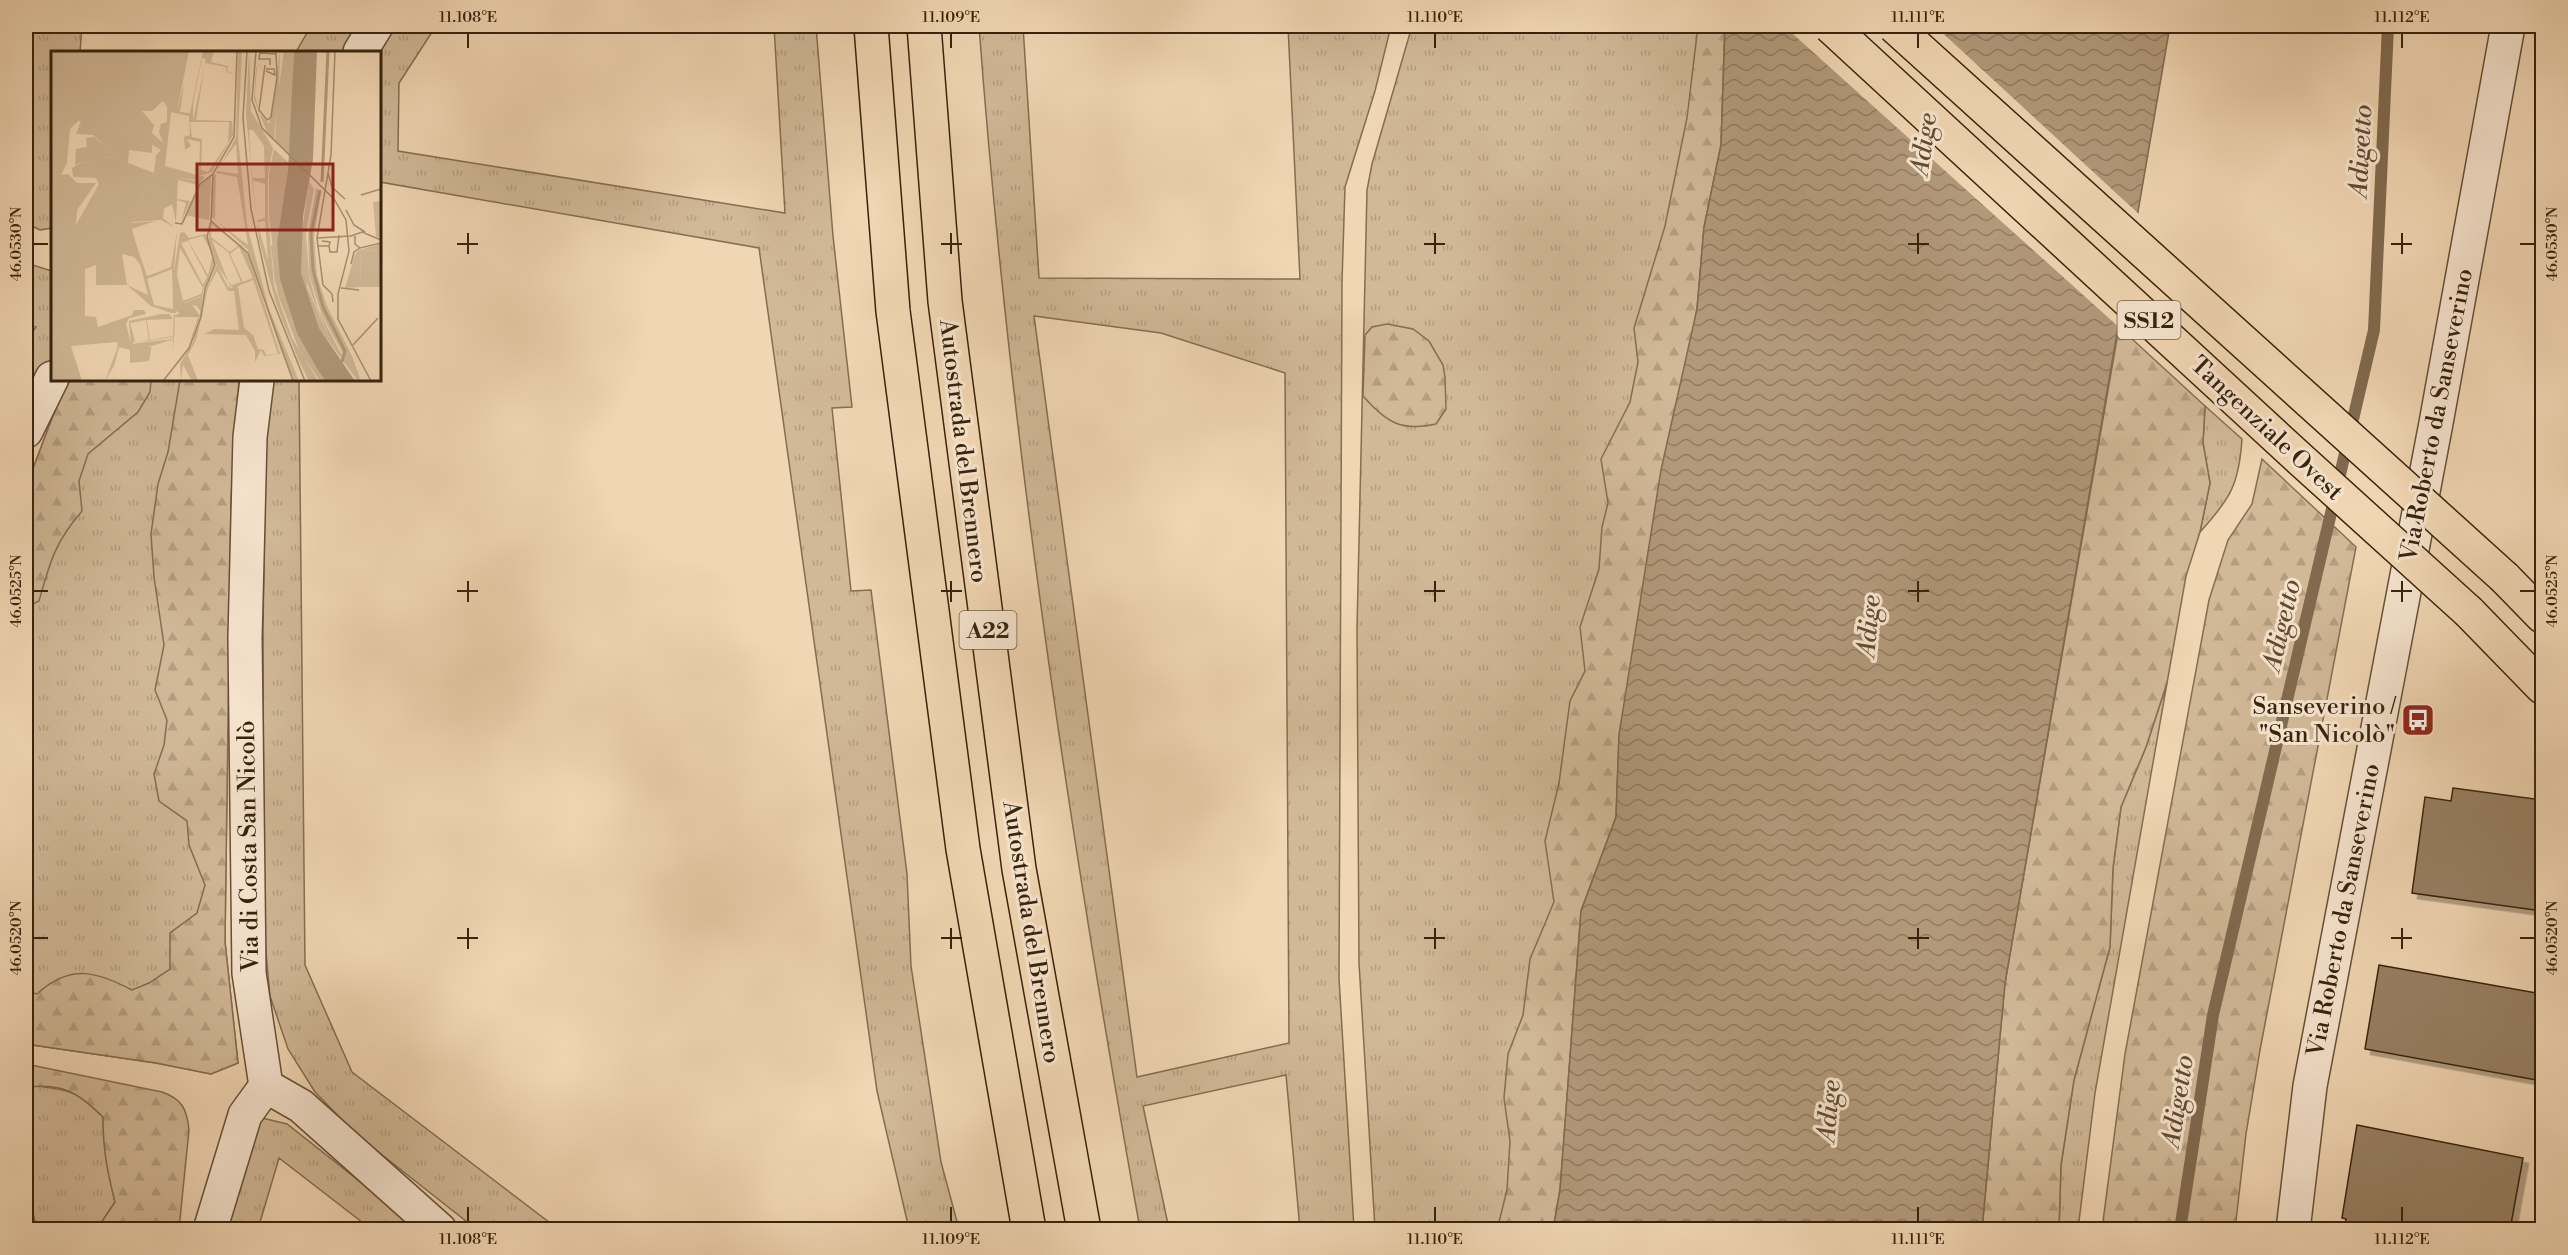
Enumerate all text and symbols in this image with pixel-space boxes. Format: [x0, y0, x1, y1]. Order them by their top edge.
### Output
text: 11.108°E [439, 8, 497, 27]
text: 11.109°E [922, 8, 980, 27]
text: 11.110°E [1407, 8, 1463, 27]
text: 11.111°E [1891, 8, 1945, 27]
text: 11.112°E [2374, 8, 2430, 27]
inset map [51, 51, 381, 381]
water label: Adigetto [2342, 104, 2379, 201]
water label: Adige [1903, 111, 1944, 180]
text: 46.0530°N [7, 207, 26, 281]
text: 46.0530°N [2543, 207, 2562, 281]
street label: Via Roberto da Sanseverino [2394, 266, 2480, 565]
road number: SS12 [2118, 301, 2180, 339]
street label: Autostrada del Brennero [932, 317, 994, 585]
street label: Tangenziale Ovest [2184, 350, 2349, 508]
text: 46.0525°N [7, 554, 26, 628]
text: 46.0525°N [2543, 554, 2562, 628]
water label: Adigetto [2255, 576, 2308, 677]
water label: Adige [1850, 594, 1888, 662]
road number: A22 [960, 611, 1016, 649]
place label: Sanseverino / "San Nicolò" [2252, 692, 2396, 750]
bus stop icon: Sanseverino / "San Nicolò" [2400, 702, 2436, 738]
street label: Via di Costa San Nicolò [232, 720, 266, 973]
street label: Via Roberto da Sanseverino [2301, 761, 2387, 1060]
street label: Autostrada del Brennero [995, 798, 1067, 1065]
text: 46.0520°N [7, 901, 26, 975]
text: 46.0520°N [2543, 901, 2562, 975]
water label: Adigetto [2154, 1053, 2201, 1153]
water label: Adige [1810, 1079, 1848, 1147]
text: 11.108°E [439, 1230, 497, 1249]
text: 11.109°E [922, 1230, 980, 1249]
text: 11.110°E [1407, 1230, 1463, 1249]
text: 11.111°E [1891, 1230, 1945, 1249]
text: 11.112°E [2374, 1230, 2430, 1249]

